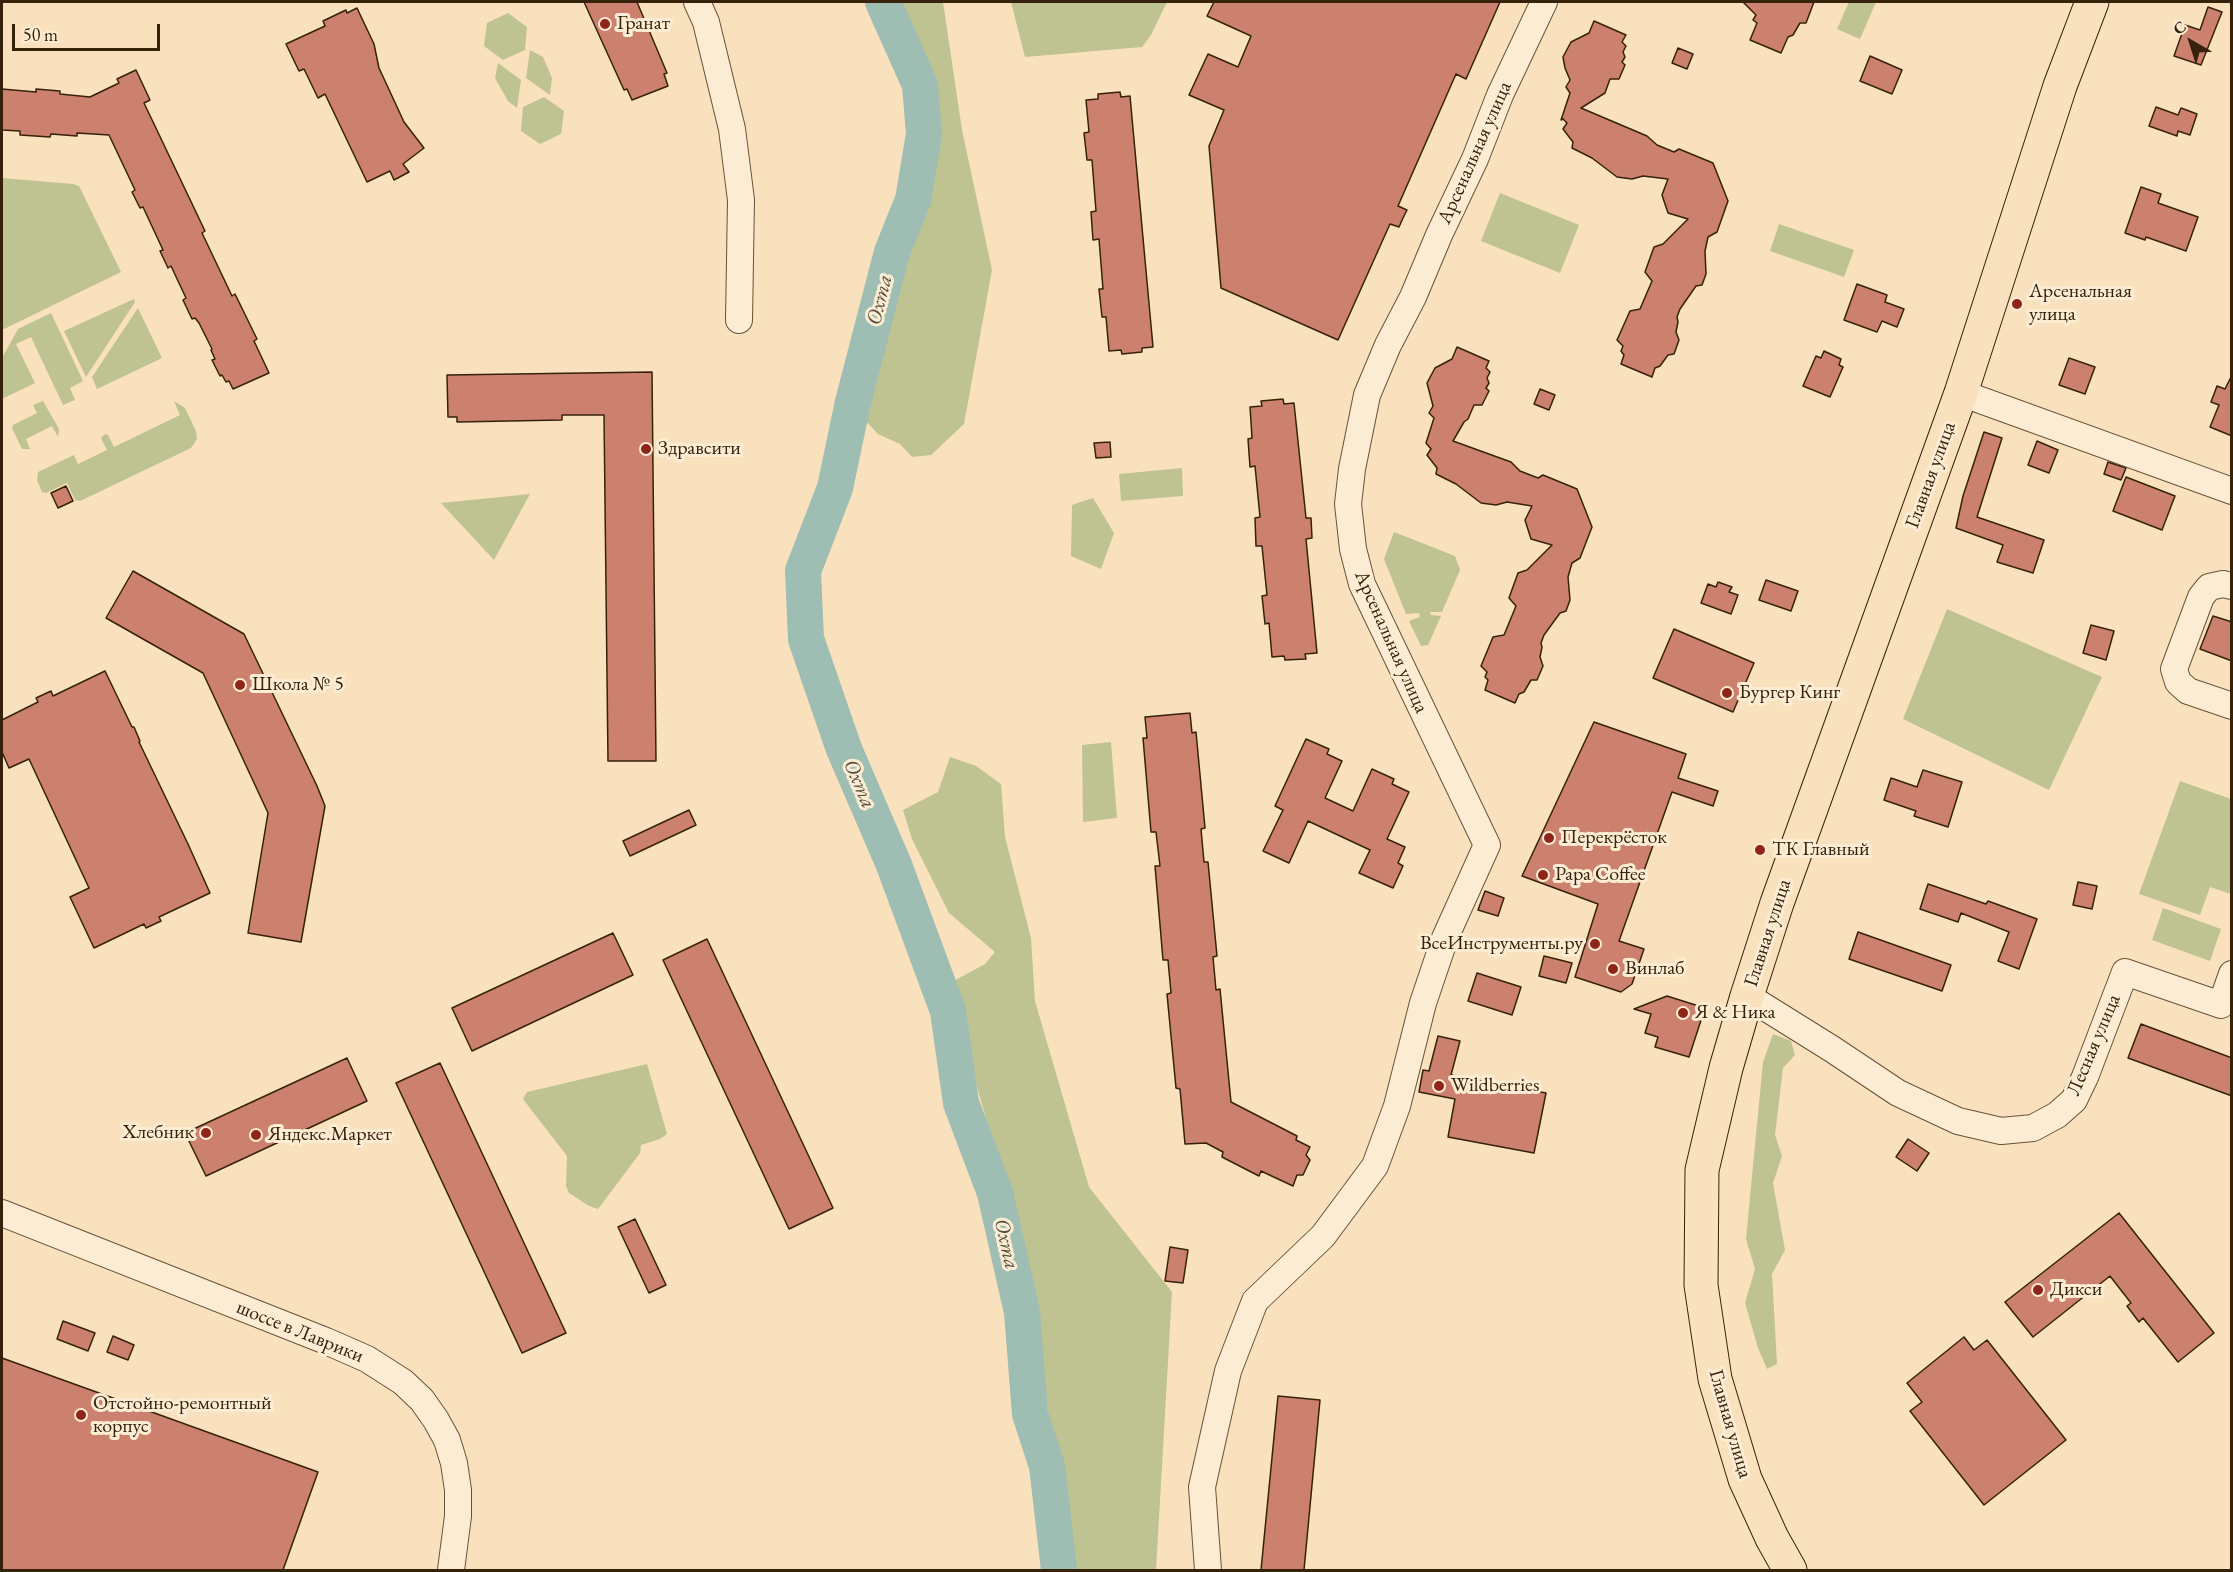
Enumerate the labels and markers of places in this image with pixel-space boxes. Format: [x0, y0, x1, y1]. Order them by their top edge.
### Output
place label: Гранат [617, 12, 670, 36]
marker: Гранат [598, 17, 612, 31]
place label: Арсенальная улица [2029, 280, 2132, 327]
marker: Арсенальная улица [2010, 297, 2024, 311]
place label: Здравсити [658, 437, 741, 461]
marker: Здравсити [639, 442, 653, 456]
place label: Школа № 5 [252, 673, 344, 697]
marker: Школа № 5 [233, 678, 247, 692]
place label: Бургер Кинг [1739, 681, 1840, 705]
marker: Бургер Кинг [1720, 686, 1734, 700]
place label: Перекрёсток [1561, 826, 1667, 850]
marker: Перекрёсток [1542, 831, 1556, 845]
place label: ТК Главный [1772, 838, 1869, 862]
marker: ТК Главный [1753, 843, 1767, 857]
place label: Papa Coffee [1555, 863, 1645, 887]
marker: Papa Coffee [1536, 868, 1550, 882]
place label: ВсеИнструменты.ру [1420, 932, 1583, 956]
marker: ВсеИнструменты.ру [1588, 937, 1602, 951]
place label: Винлаб [1625, 957, 1684, 981]
marker: Винлаб [1606, 962, 1620, 976]
place label: Я & Ника [1695, 1001, 1776, 1025]
marker: Я & Ника [1676, 1006, 1690, 1020]
place label: Wildberries [1451, 1074, 1539, 1098]
marker: Wildberries [1432, 1079, 1446, 1093]
place label: Хлебник [122, 1121, 194, 1145]
place label: Яндекс.Маркет [268, 1123, 392, 1147]
marker: Хлебник [199, 1126, 213, 1140]
marker: Яндекс.Маркет [249, 1128, 263, 1142]
place label: Дикси [2050, 1278, 2102, 1302]
marker: Дикси [2031, 1283, 2045, 1297]
place label: Отстойно-ремонтный корпус [93, 1392, 271, 1439]
marker: Отстойно-ремонтный корпус [74, 1408, 88, 1422]

